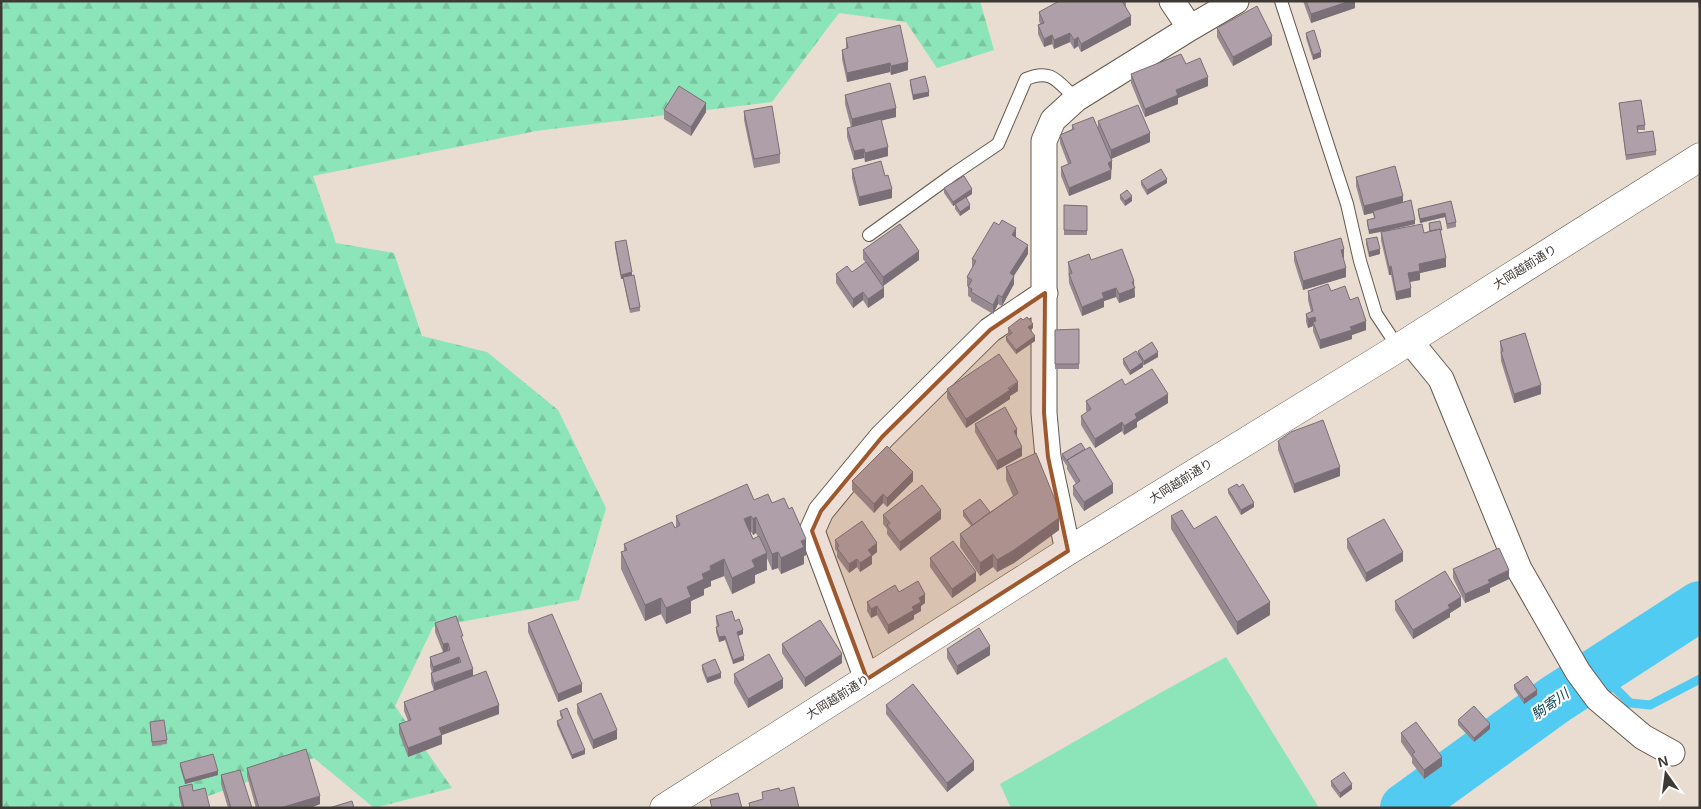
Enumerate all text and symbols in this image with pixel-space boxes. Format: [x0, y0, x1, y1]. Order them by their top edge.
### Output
street label: 大岡越前通り [1491, 242, 1559, 292]
street label: 大岡越前通り [1147, 456, 1215, 506]
street label: 大岡越前通り [804, 672, 872, 722]
water label: 駒寄川 [1528, 684, 1573, 723]
north arrow [1641, 749, 1691, 799]
text: N [1656, 752, 1670, 770]

